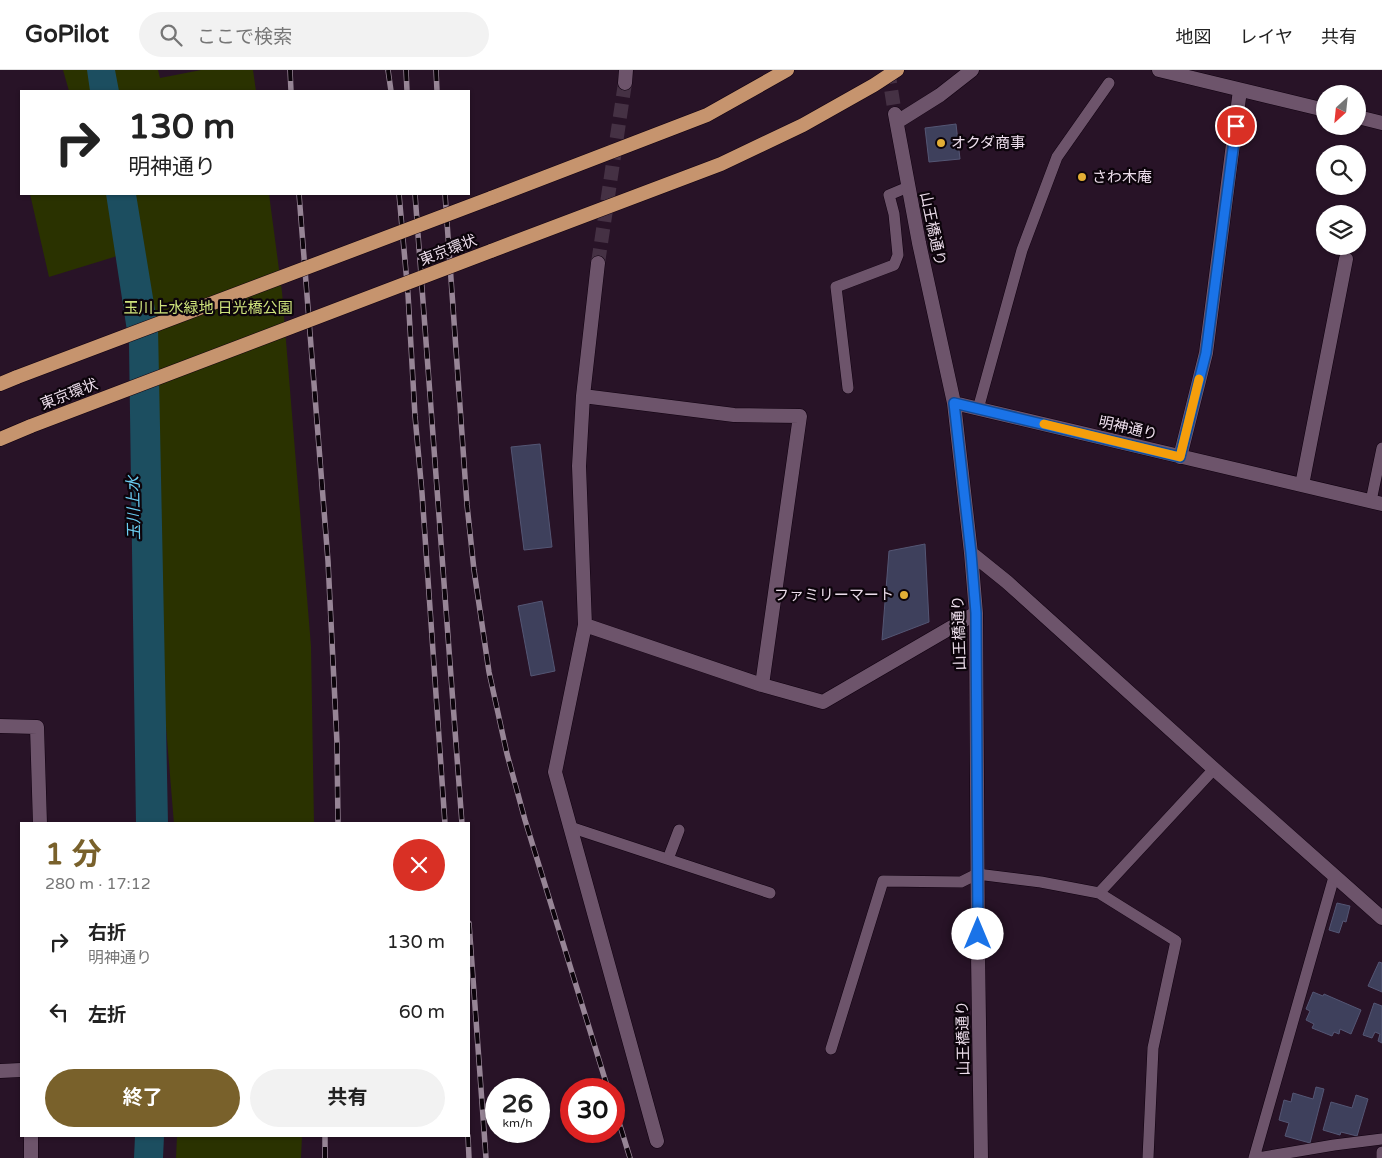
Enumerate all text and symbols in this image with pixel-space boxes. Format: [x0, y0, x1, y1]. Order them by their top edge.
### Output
search box [139, 12, 489, 57]
text: GoPilot [25, 20, 109, 49]
icon: search [157, 21, 185, 49]
text: ここで検索 [197, 26, 292, 48]
text: 地図 [1176, 26, 1212, 48]
text: レイヤ [1240, 26, 1293, 48]
text: 共有 [1321, 26, 1357, 48]
north arrow [1316, 85, 1366, 135]
map controls [1316, 85, 1366, 255]
pin [1215, 105, 1257, 147]
text: 130 m [128, 106, 235, 148]
icon: right [45, 110, 110, 175]
icon: arrive [1222, 112, 1250, 140]
place label: オクダ商事 [951, 134, 1025, 152]
marker: オクダ商事 [935, 137, 947, 149]
button: search [1316, 145, 1366, 195]
text: 明神通り [128, 154, 216, 180]
place label: さわ木庵 [1092, 168, 1152, 186]
marker: さわ木庵 [1076, 171, 1088, 183]
street label: 山王橋通り [916, 190, 950, 268]
button: layers [1316, 205, 1366, 255]
street label: 東京環状 [417, 231, 479, 269]
park label: 玉川上水緑地 日光橋公園 [124, 299, 292, 317]
street label: 東京環状 [38, 375, 100, 413]
street label: 明神通り [1097, 412, 1159, 444]
water label: 玉川上水 [123, 474, 145, 540]
place label: ファミリーマート [774, 586, 894, 604]
marker: ファミリーマート [898, 589, 910, 601]
street label: 山王橋通り [949, 595, 969, 671]
text: 1 分 [45, 836, 102, 873]
button: close [393, 839, 445, 891]
text: 280 m · 17:12 [45, 874, 151, 894]
position arrow [951, 907, 1003, 959]
text: 右折 [88, 922, 126, 944]
icon: right [45, 928, 73, 956]
text: 130 m [387, 931, 445, 953]
text: 明神通り [88, 948, 152, 968]
icon: left [45, 998, 73, 1026]
street label: 山王橋通り [953, 1000, 973, 1076]
text: 60 m [399, 1001, 445, 1023]
text: 左折 [88, 1004, 126, 1026]
button: 終了 [45, 1069, 240, 1127]
button: 共有 [250, 1069, 445, 1127]
speed limit sign: 30 [560, 1078, 625, 1143]
text: 26 [502, 1089, 533, 1119]
text: km/h [502, 1116, 533, 1130]

